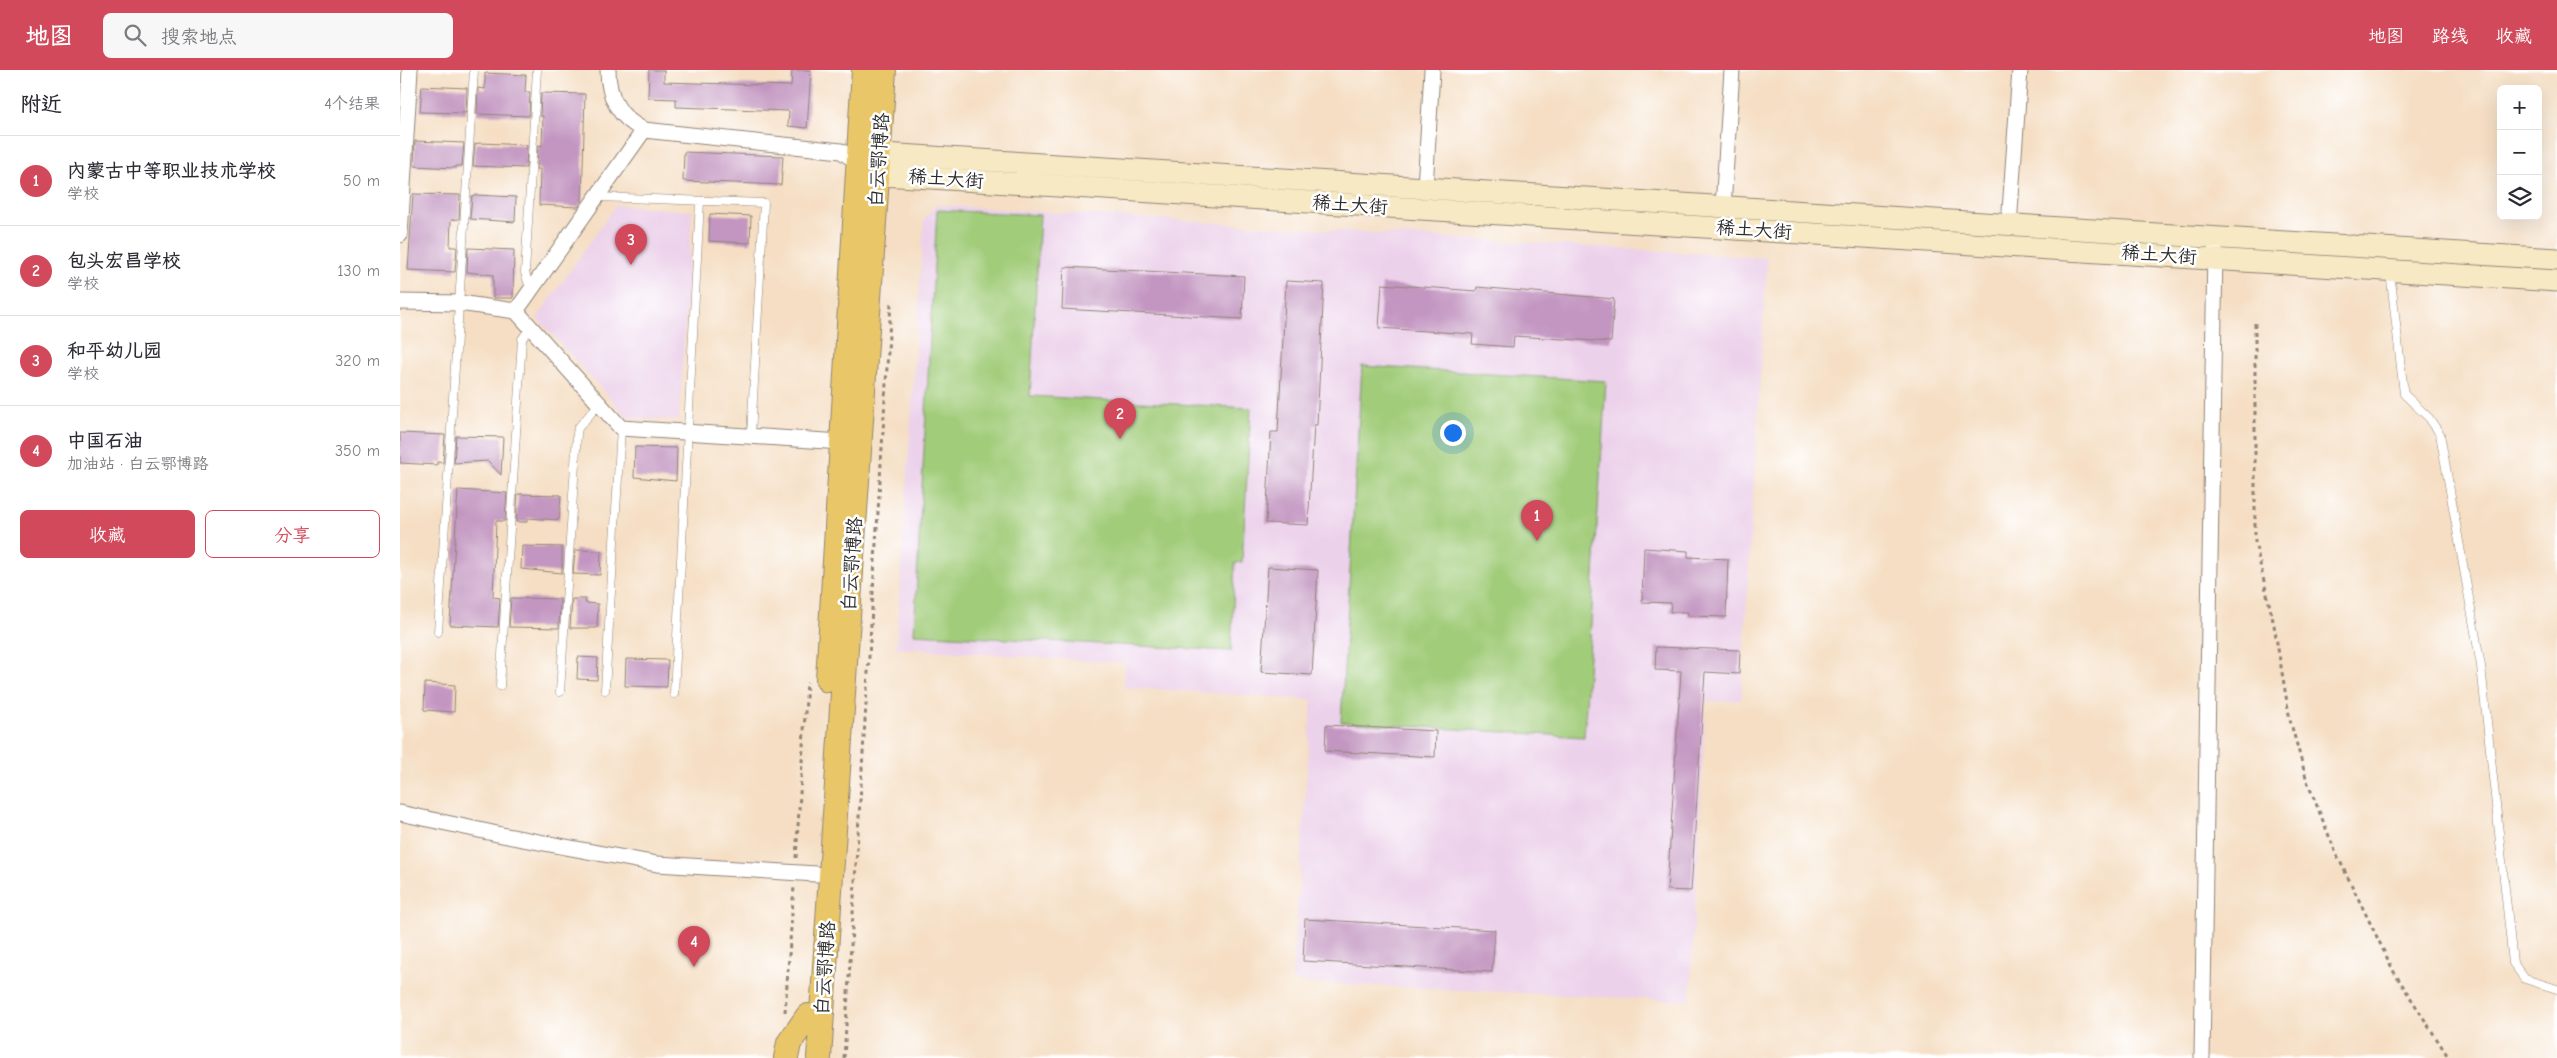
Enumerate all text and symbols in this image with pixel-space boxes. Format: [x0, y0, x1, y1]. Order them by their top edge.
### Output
search box [103, 13, 453, 58]
icon: search [121, 21, 149, 49]
text: 地图 [25, 22, 73, 50]
text: 搜索地点 [161, 26, 237, 48]
text: 地图 [2368, 26, 2404, 47]
text: 路线 [2432, 26, 2468, 47]
text: 收藏 [2496, 26, 2532, 47]
map controls [2497, 85, 2542, 220]
button: + [2497, 85, 2542, 130]
text: 附近 [20, 92, 62, 116]
text: 4个结果 [324, 95, 380, 113]
street label: 白云鄂博路 [865, 112, 893, 208]
button: − [2497, 130, 2542, 175]
text: 内蒙古中等职业技术学校 [67, 160, 276, 182]
street label: 稀土大街 [907, 165, 985, 193]
text: 1 [33, 172, 39, 190]
text: 50 m [343, 172, 380, 190]
button: layers [2497, 175, 2542, 220]
text: 学校 [67, 185, 99, 203]
street label: 稀土大街 [1311, 191, 1389, 219]
street label: 稀土大街 [1715, 216, 1793, 244]
pin: 3 [615, 224, 647, 265]
street label: 稀土大街 [2120, 241, 2198, 269]
text: 包头宏昌学校 [67, 250, 181, 272]
text: 2 [32, 262, 40, 280]
text: 130 m [337, 262, 380, 280]
text: 学校 [67, 275, 99, 293]
text: 和平幼儿园 [67, 340, 162, 362]
text: 3 [32, 352, 40, 370]
text: 320 m [335, 352, 380, 370]
text: 学校 [67, 365, 99, 383]
pin: 2 [1104, 398, 1136, 439]
your location [1440, 420, 1466, 446]
text: 中国石油 [67, 430, 143, 452]
text: 4 [32, 442, 40, 460]
text: 350 m [335, 442, 380, 460]
text: 加油站 · 白云鄂博路 [67, 455, 209, 473]
pin: 1 [1521, 500, 1553, 541]
button: 收藏 [20, 510, 195, 558]
button: 分享 [205, 510, 380, 558]
street label: 白云鄂博路 [838, 516, 866, 612]
street label: 白云鄂博路 [811, 920, 839, 1016]
pin: 4 [678, 926, 710, 967]

